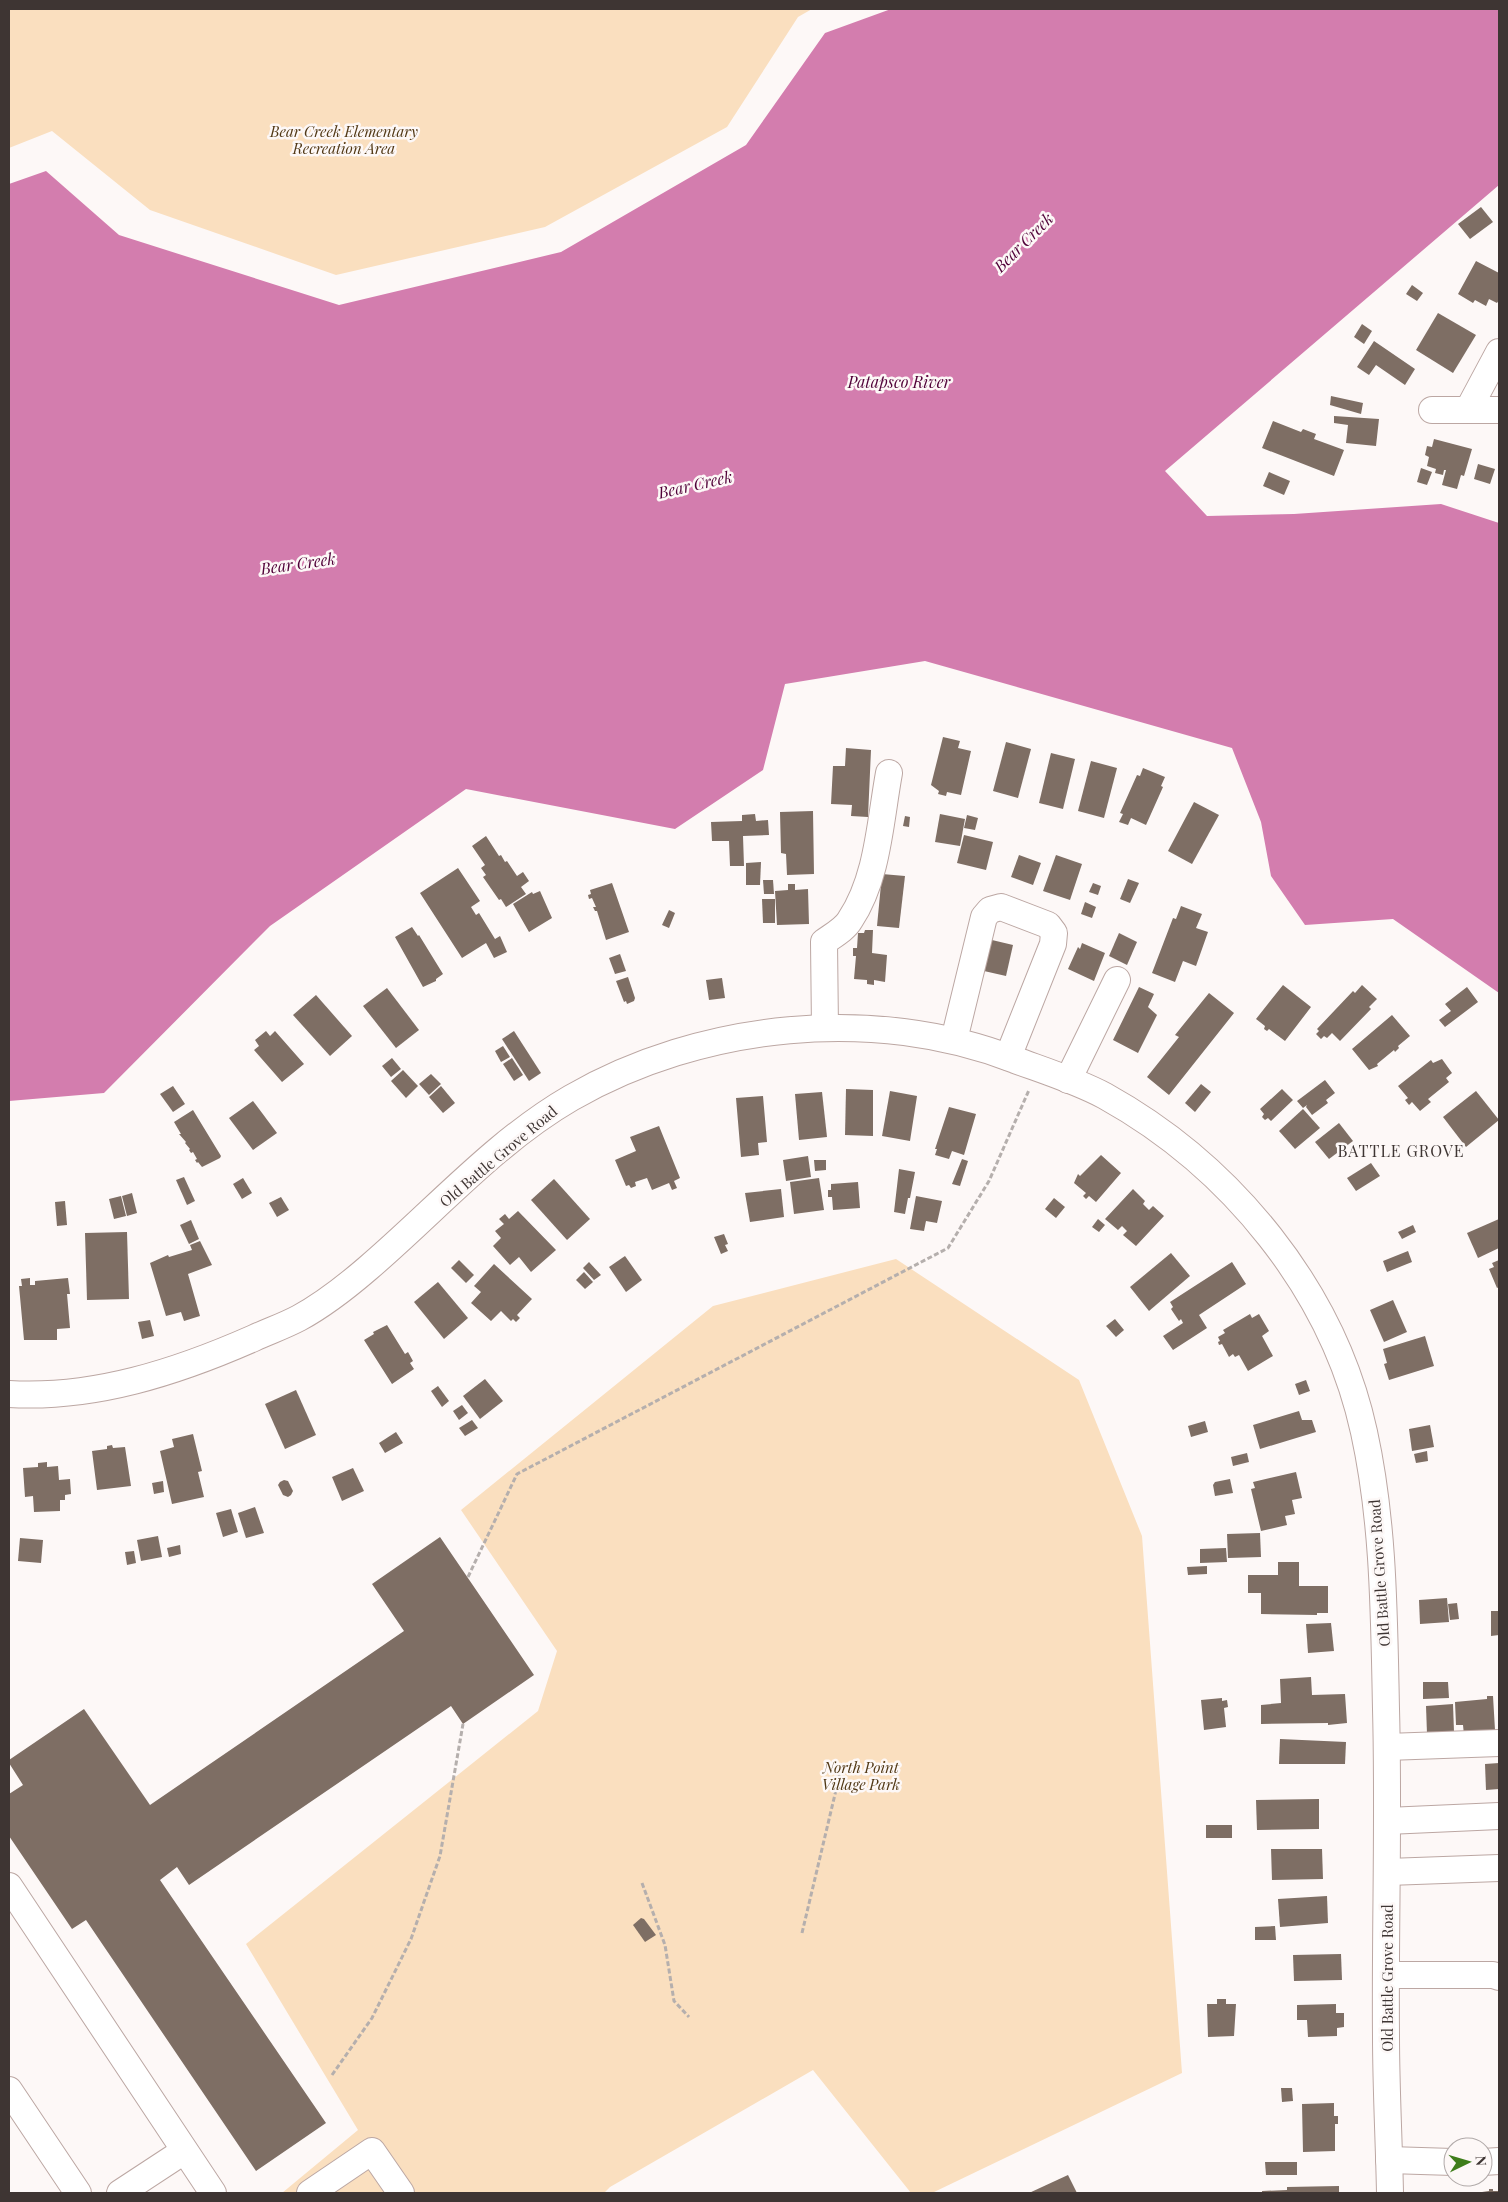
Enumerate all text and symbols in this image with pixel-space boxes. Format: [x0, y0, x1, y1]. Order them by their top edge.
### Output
park label: Bear Creek Elementary Recreation Area [269, 121, 418, 158]
water label: Bear Creek [988, 208, 1057, 277]
water label: Patapsco River [847, 371, 952, 392]
water label: Bear Creek [655, 465, 734, 503]
water label: Bear Creek [258, 547, 337, 579]
street label: Old Battle Grove Road [435, 1101, 561, 1211]
district label: BATTLE GROVE [1337, 1140, 1465, 1161]
street label: Old Battle Grove Road [1364, 1498, 1394, 1647]
park label: North Point Village Park [821, 1757, 900, 1794]
street label: Old Battle Grove Road [1377, 1904, 1397, 2052]
north arrow [1443, 2137, 1493, 2187]
text: N [1472, 2155, 1491, 2167]

